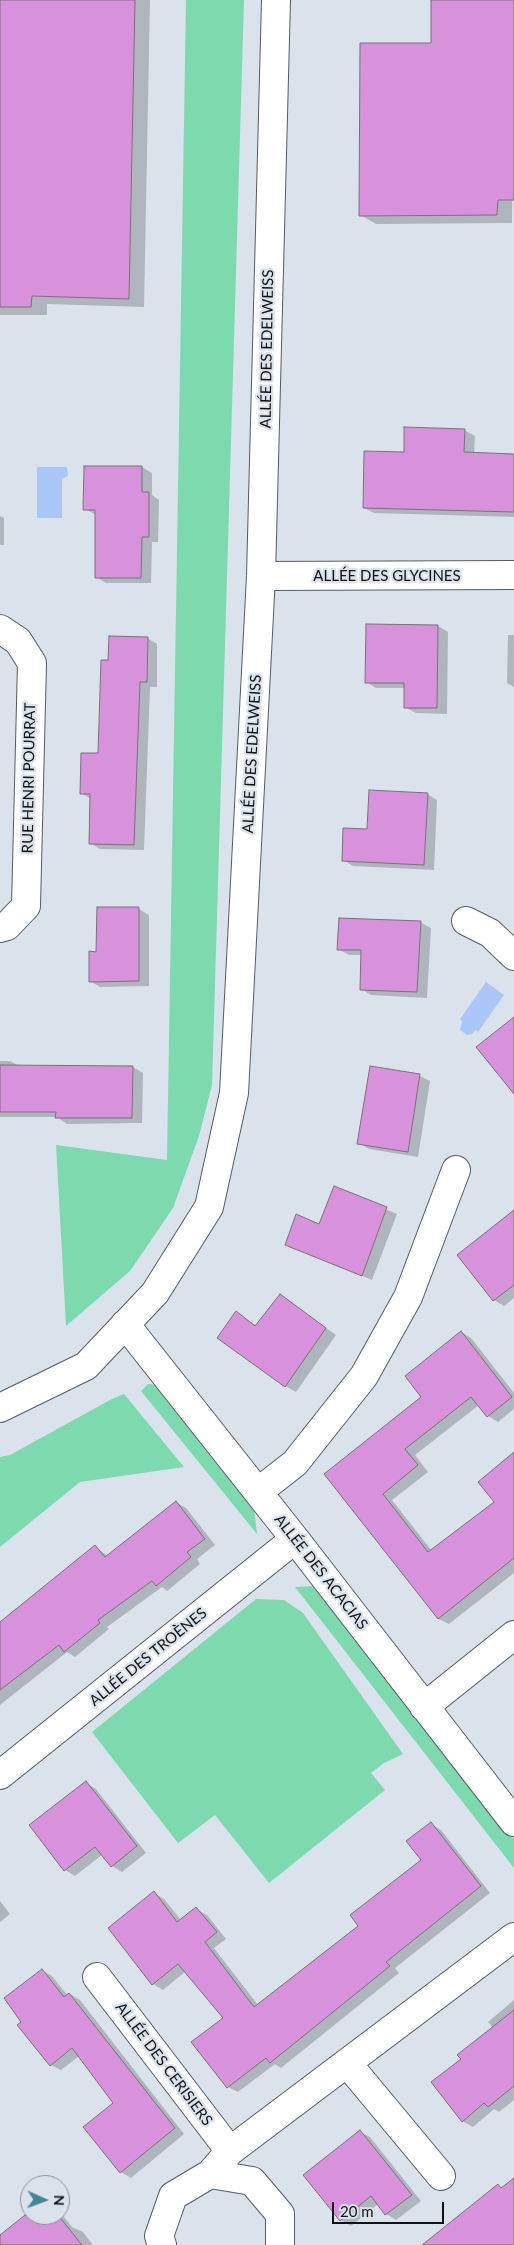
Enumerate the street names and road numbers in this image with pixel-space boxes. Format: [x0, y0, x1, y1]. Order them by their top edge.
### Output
street label: ALLÉE DES EDELWEISS [257, 269, 277, 429]
street label: ALLÉE DES GLYCINES [313, 567, 461, 585]
street label: ALLÉE DES EDELWEISS [239, 674, 265, 834]
street label: RUE HENRI POURRAT [19, 703, 39, 853]
street label: ALLÉE DES ACACIAS [270, 1511, 372, 1633]
street label: ALLÉE DES TROÈNES [86, 1604, 210, 1710]
street label: ALLÉE DES CERISIERS [112, 1999, 216, 2129]

